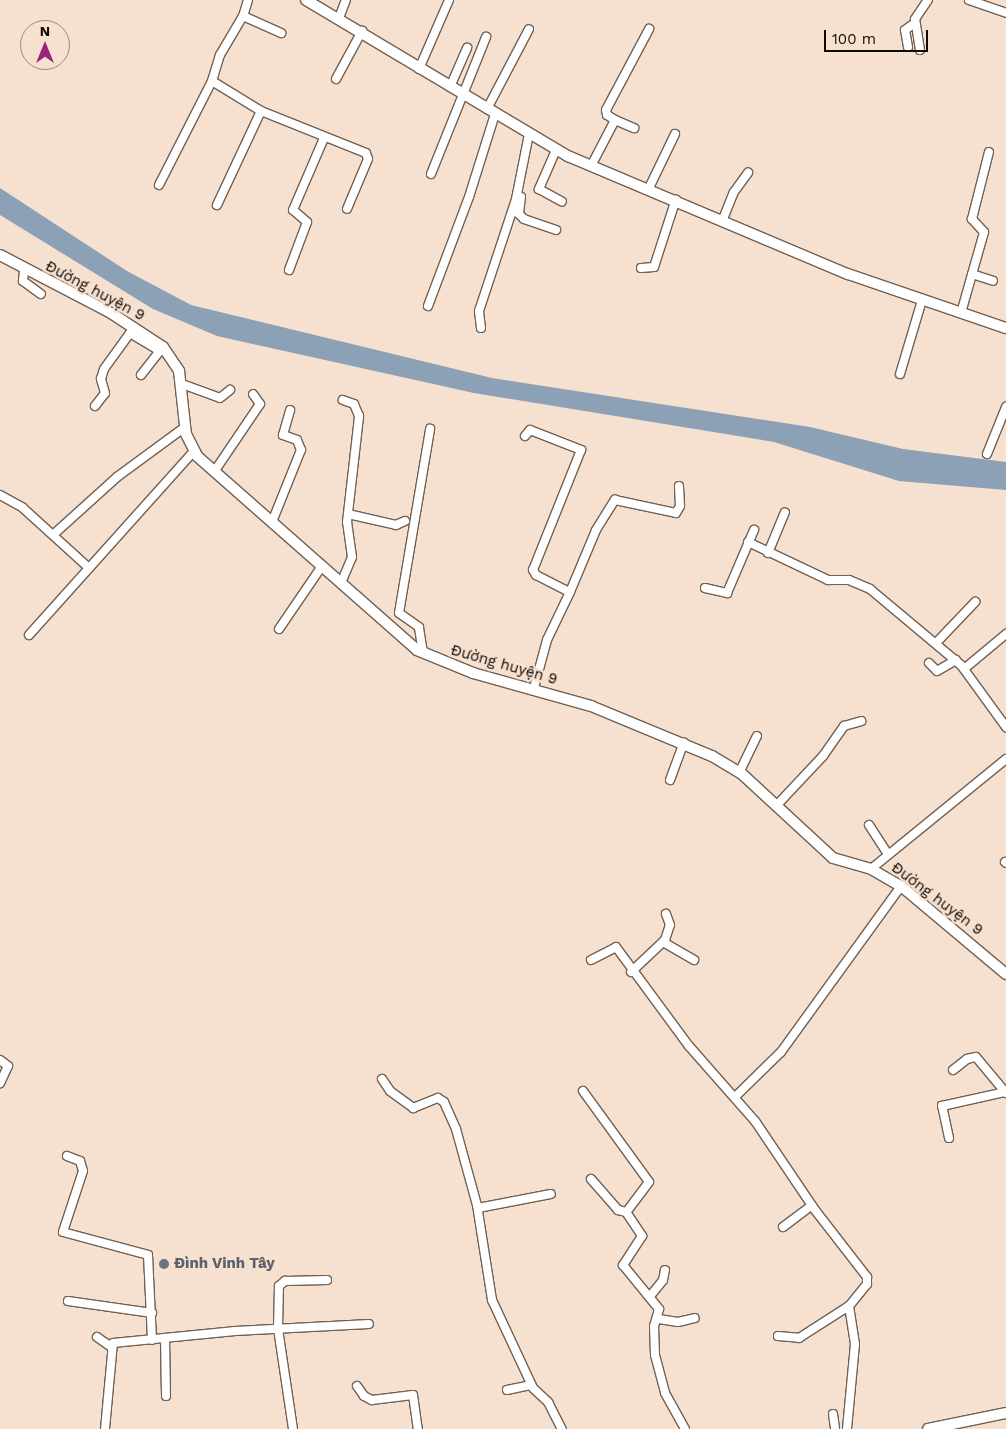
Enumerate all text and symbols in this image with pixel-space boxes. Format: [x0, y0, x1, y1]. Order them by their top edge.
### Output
north arrow [20, 20, 70, 70]
scale bar [826, 20, 930, 52]
text: N [40, 23, 50, 39]
text: 100 m [832, 30, 876, 48]
street label: Đường huyện 9 [42, 257, 148, 325]
street label: Đường huyện 9 [449, 641, 559, 689]
street label: Đường huyện 9 [888, 859, 986, 939]
place label: Đình Vinh Tây [174, 1255, 275, 1273]
marker: Đình Vinh Tây [158, 1258, 170, 1270]

